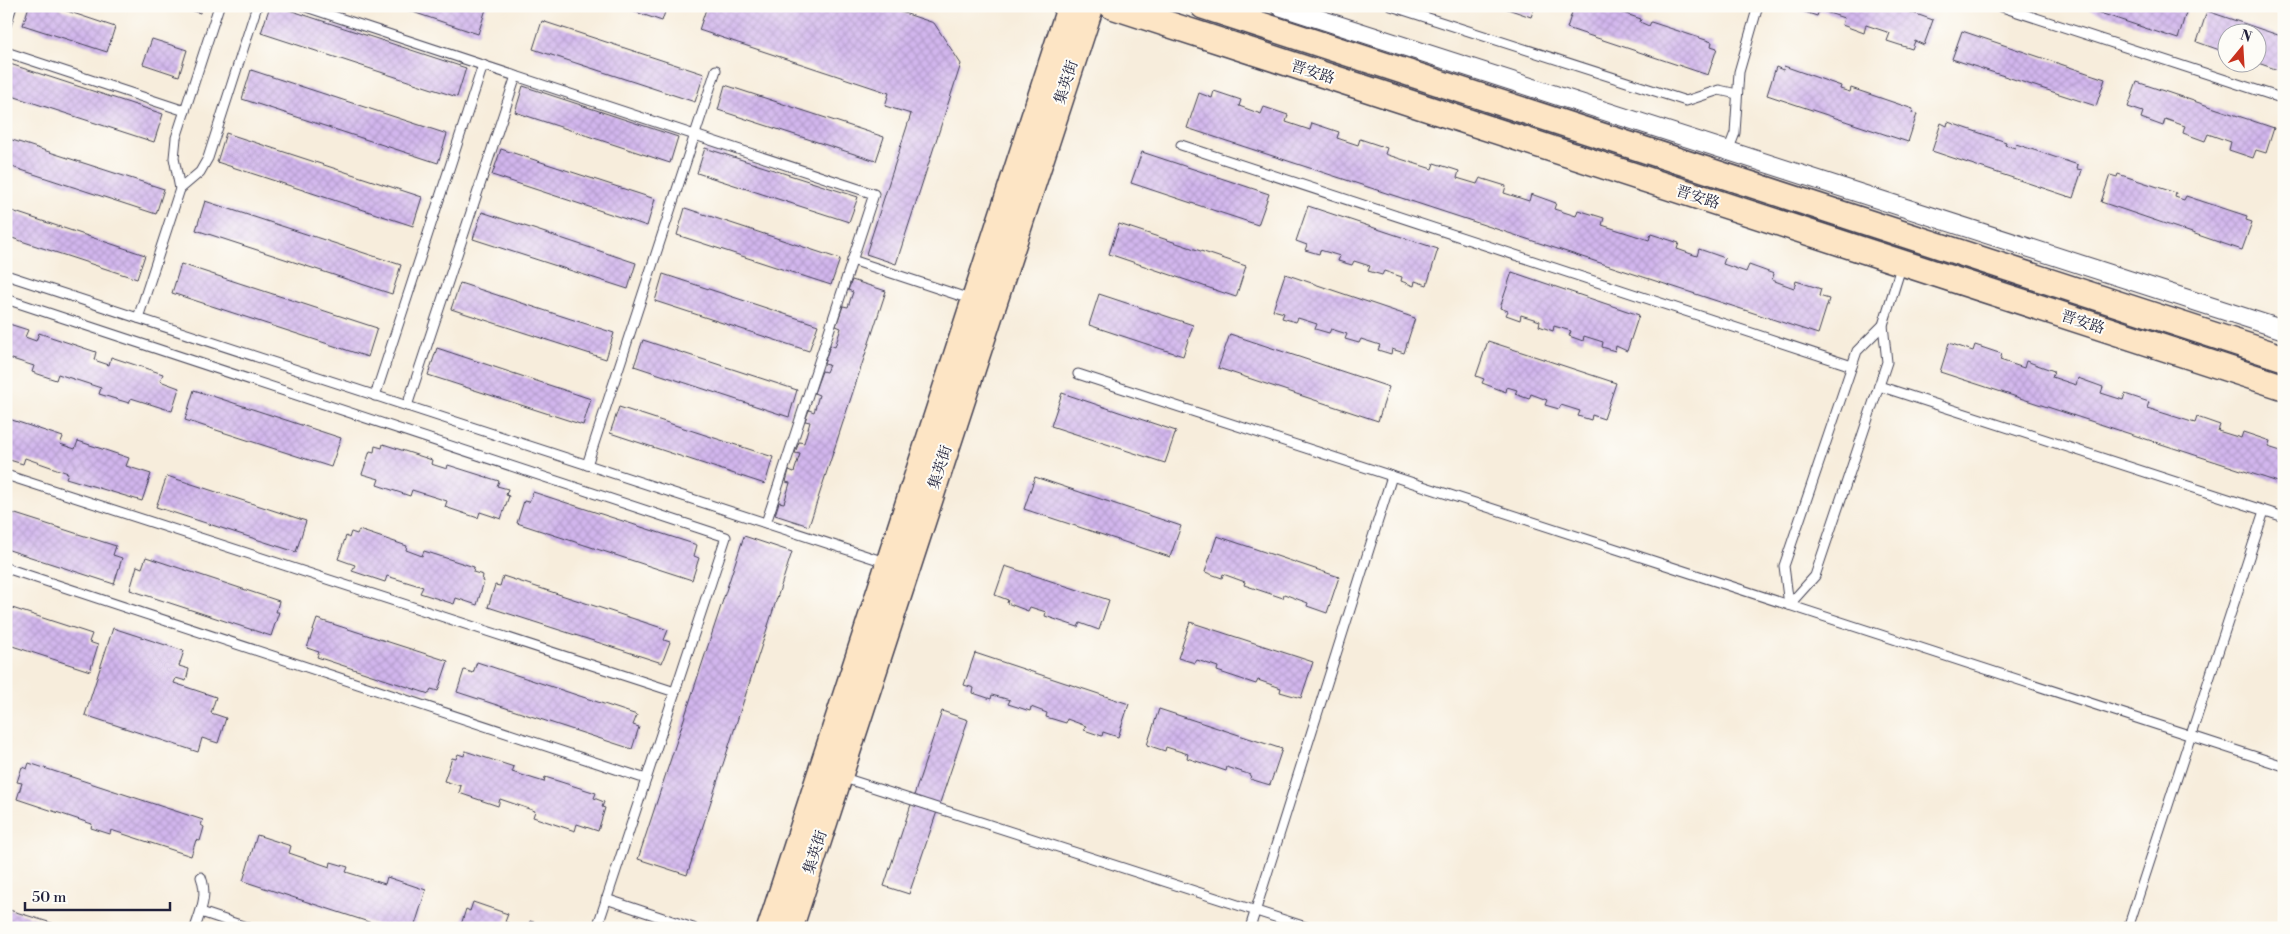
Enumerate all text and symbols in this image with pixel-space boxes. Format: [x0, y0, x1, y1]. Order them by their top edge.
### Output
north arrow [2218, 22, 2268, 72]
text: N [2238, 26, 2254, 47]
street label: 晋安路 [1289, 56, 1337, 88]
street label: 集英街 [1050, 58, 1082, 106]
street label: 晋安路 [1674, 181, 1722, 213]
street label: 晋安路 [2059, 306, 2107, 338]
street label: 集英街 [924, 443, 956, 491]
street label: 集英街 [799, 828, 831, 876]
scale bar [25, 879, 170, 911]
text: 50 m [32, 888, 66, 907]

